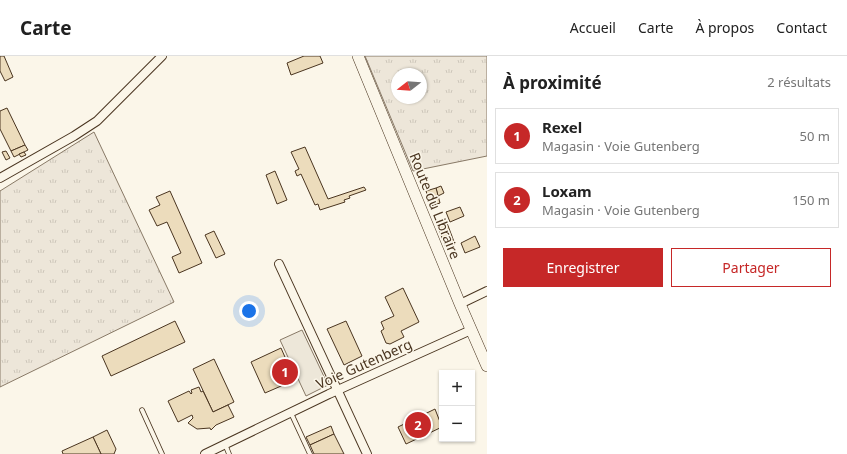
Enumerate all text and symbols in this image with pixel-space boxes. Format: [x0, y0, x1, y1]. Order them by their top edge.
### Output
text: Carte [20, 15, 72, 41]
text: Accueil [570, 18, 616, 37]
text: Carte [638, 18, 673, 37]
text: À propos [695, 18, 754, 37]
text: Contact [776, 18, 827, 37]
north arrow [391, 68, 427, 104]
text: À proximité [503, 71, 602, 94]
text: 2 résultats [767, 73, 831, 91]
text: Rexel [542, 117, 582, 137]
text: 1 [513, 127, 521, 145]
text: 50 m [800, 127, 830, 145]
text: Magasin · Voie Gutenberg [542, 137, 700, 155]
street label: Route du Libraire [405, 150, 466, 262]
text: Loxam [542, 181, 592, 201]
text: 2 [513, 191, 521, 209]
text: 150 m [792, 191, 830, 209]
text: Magasin · Voie Gutenberg [542, 201, 700, 219]
button: Enregistrer [503, 248, 663, 287]
button: Partager [671, 248, 831, 287]
your location [239, 301, 259, 321]
street label: Voie Gutenberg [313, 334, 415, 393]
pin: 1 [272, 357, 298, 387]
map controls [439, 370, 475, 442]
button: + [439, 370, 475, 406]
button: − [439, 406, 475, 442]
pin: 2 [405, 410, 431, 440]

